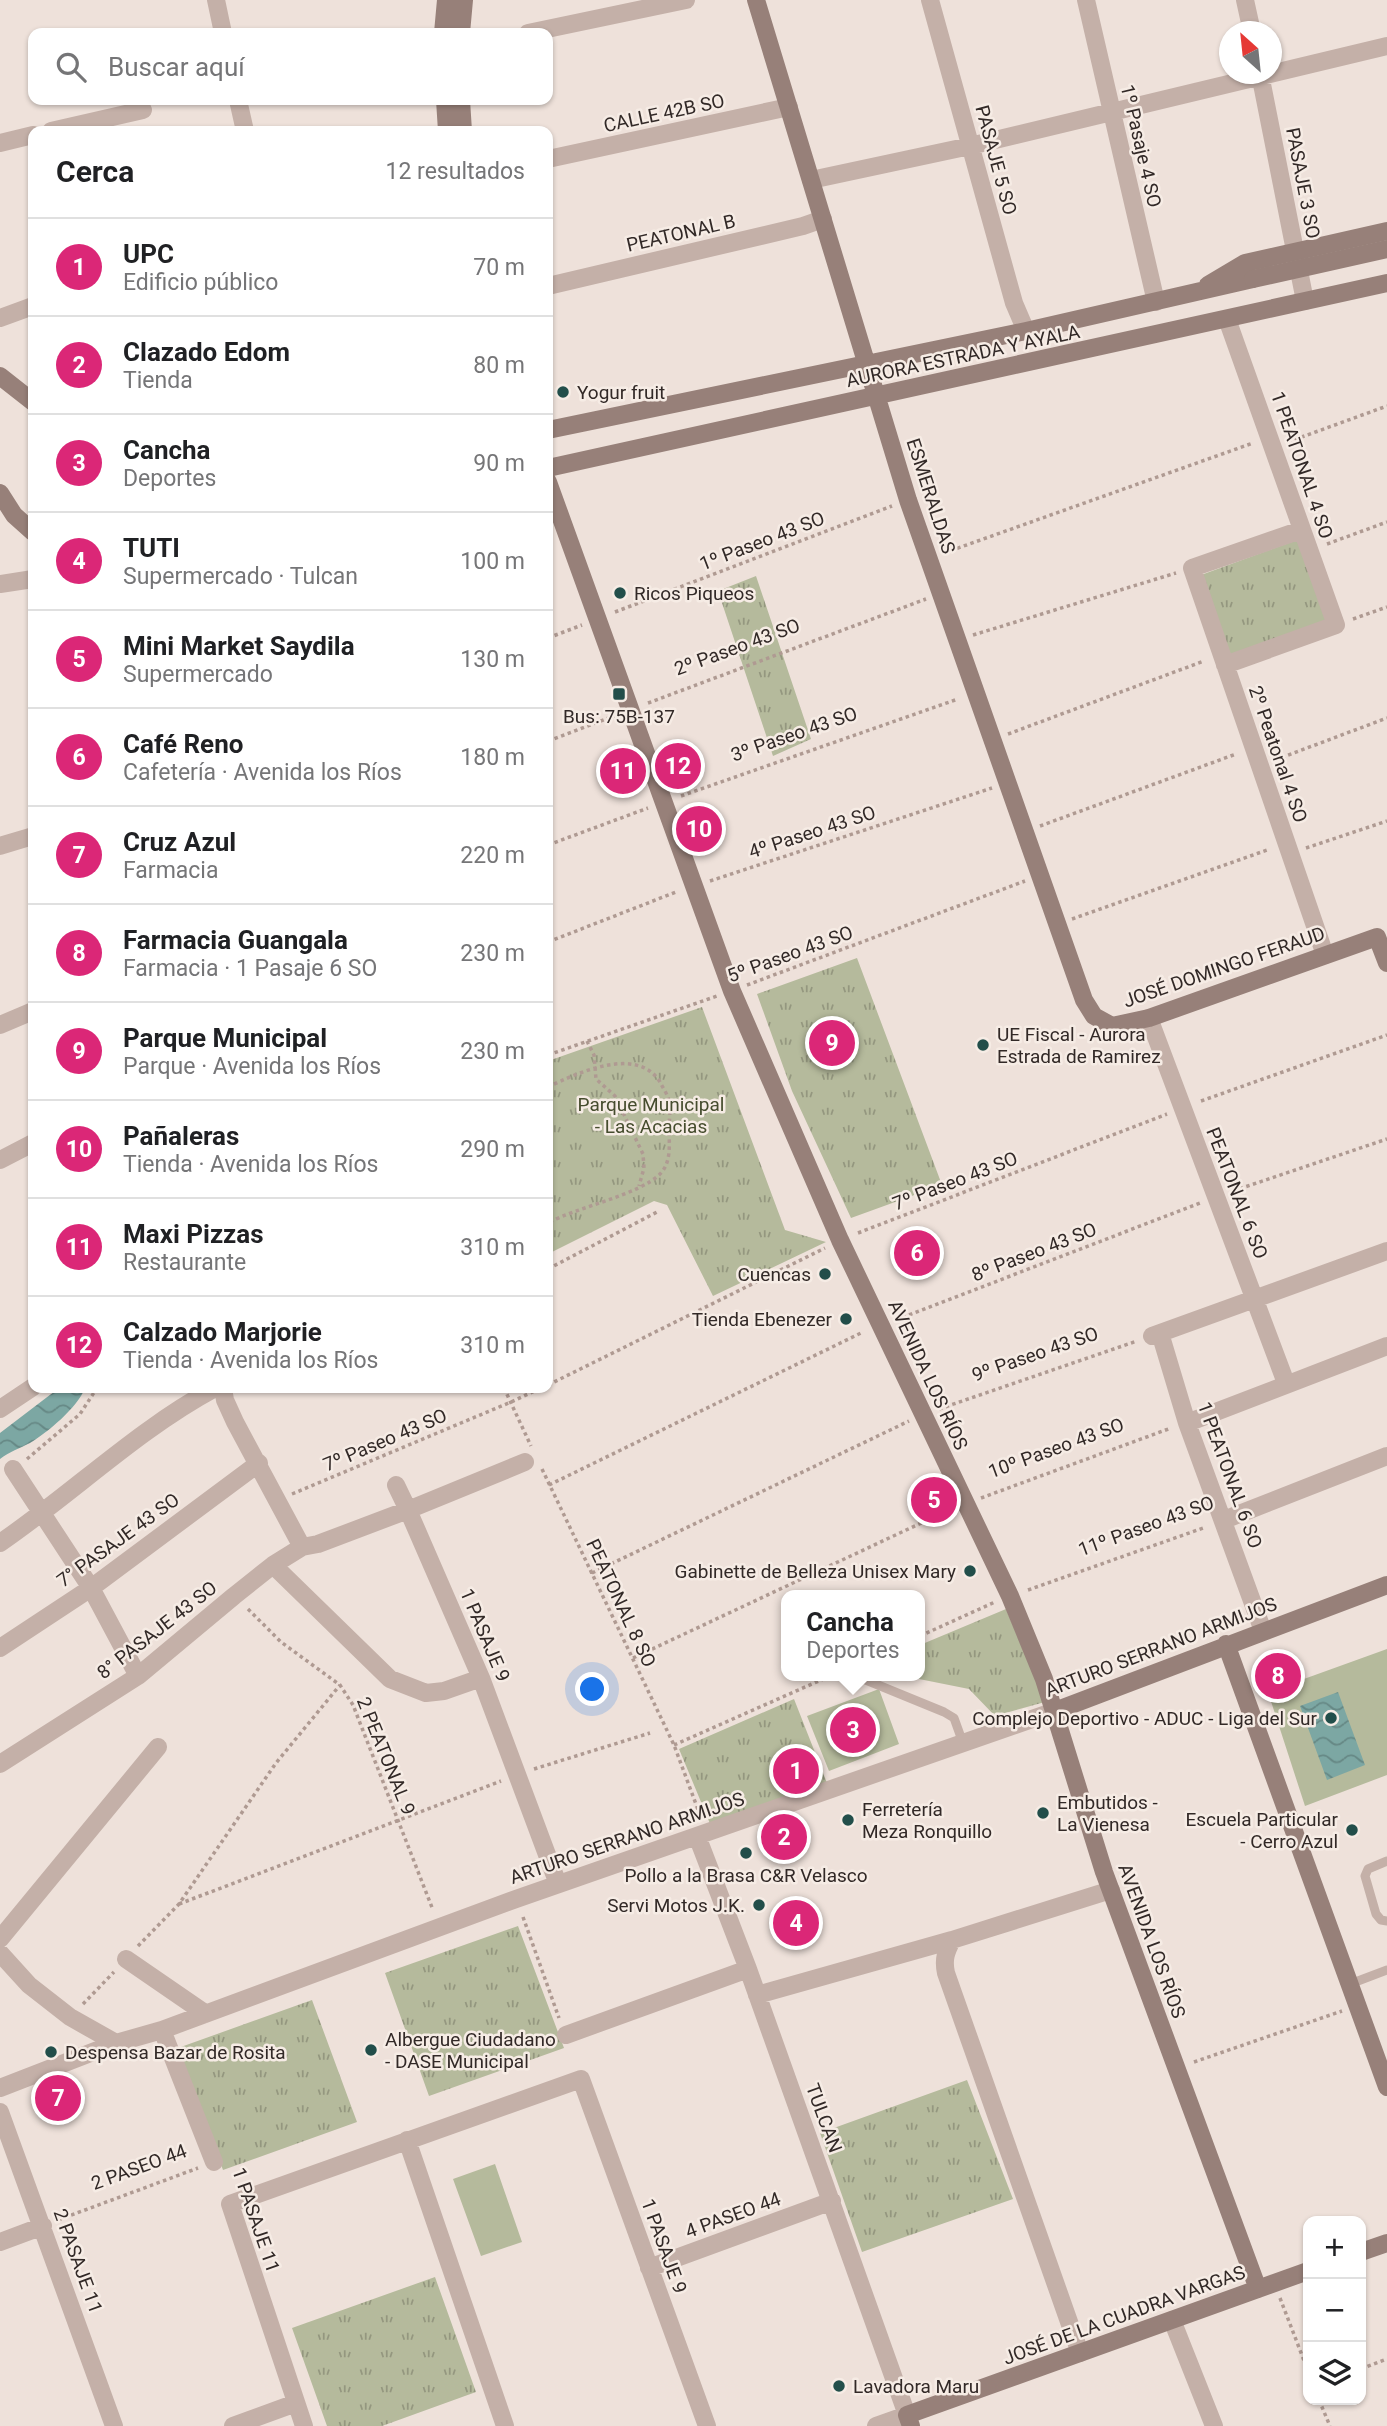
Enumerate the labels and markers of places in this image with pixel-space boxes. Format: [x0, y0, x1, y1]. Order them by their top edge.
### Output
place label: Yogur fruit [577, 381, 665, 404]
marker: Yogur fruit [555, 384, 571, 400]
place label: Ricos Piqueos [634, 582, 754, 605]
marker: Ricos Piqueos [612, 585, 628, 601]
marker: Bus: 75B-137 [611, 686, 627, 702]
place label: Bus: 75B-137 [563, 705, 675, 728]
pin: 12 [655, 740, 701, 792]
pin: 11 [600, 745, 646, 797]
pin: 10 [676, 803, 722, 855]
pin: 9 [809, 1017, 855, 1069]
place label: UE Fiscal - Aurora Estrada de Ramirez [997, 1023, 1161, 1068]
marker: UE Fiscal - Aurora Estrada de Ramirez [975, 1037, 991, 1053]
pin: 6 [894, 1227, 940, 1279]
place label: Cuencas [738, 1263, 811, 1286]
marker: Cuencas [817, 1266, 833, 1282]
place label: Tienda Ebenezer [692, 1308, 833, 1331]
marker: Tienda Ebenezer [838, 1311, 854, 1327]
pin: 5 [911, 1474, 957, 1526]
place label: Gabinette de Belleza Unisex Mary [674, 1560, 956, 1583]
marker: Gabinette de Belleza Unisex Mary [962, 1563, 978, 1579]
pin: 8 [1255, 1650, 1301, 1702]
pin: 3 [830, 1704, 876, 1756]
place label: Complejo Deportivo - ADUC - Liga del Sur [972, 1707, 1318, 1730]
marker: Complejo Deportivo - ADUC - Liga del Sur [1323, 1710, 1339, 1726]
pin: 1 [773, 1745, 819, 1797]
place label: Embutidos - La Vienesa [1057, 1791, 1158, 1836]
place label: Ferretería Meza Ronquillo [862, 1798, 992, 1843]
marker: Embutidos - La Vienesa [1035, 1805, 1051, 1821]
place label: Escuela Particular - Cerro Azul [1185, 1808, 1339, 1853]
pin: 2 [761, 1811, 807, 1863]
marker: Ferretería Meza Ronquillo [840, 1812, 856, 1828]
marker: Escuela Particular - Cerro Azul [1344, 1822, 1360, 1838]
marker: Pollo a la Brasa C&R Velasco [738, 1845, 754, 1861]
place label: Pollo a la Brasa C&R Velasco [624, 1864, 868, 1887]
place label: Servi Motos J.K. [607, 1894, 745, 1917]
marker: Servi Motos J.K. [751, 1897, 767, 1913]
pin: 4 [773, 1897, 819, 1949]
place label: Albergue Ciudadano - DASE Municipal [385, 2028, 556, 2073]
place label: Despensa Bazar de Rosita [65, 2041, 286, 2064]
marker: Albergue Ciudadano - DASE Municipal [363, 2042, 379, 2058]
marker: Despensa Bazar de Rosita [43, 2044, 59, 2060]
pin: 7 [35, 2072, 81, 2124]
place label: Lavadora Maru [853, 2375, 979, 2398]
marker: Lavadora Maru [831, 2378, 847, 2394]

